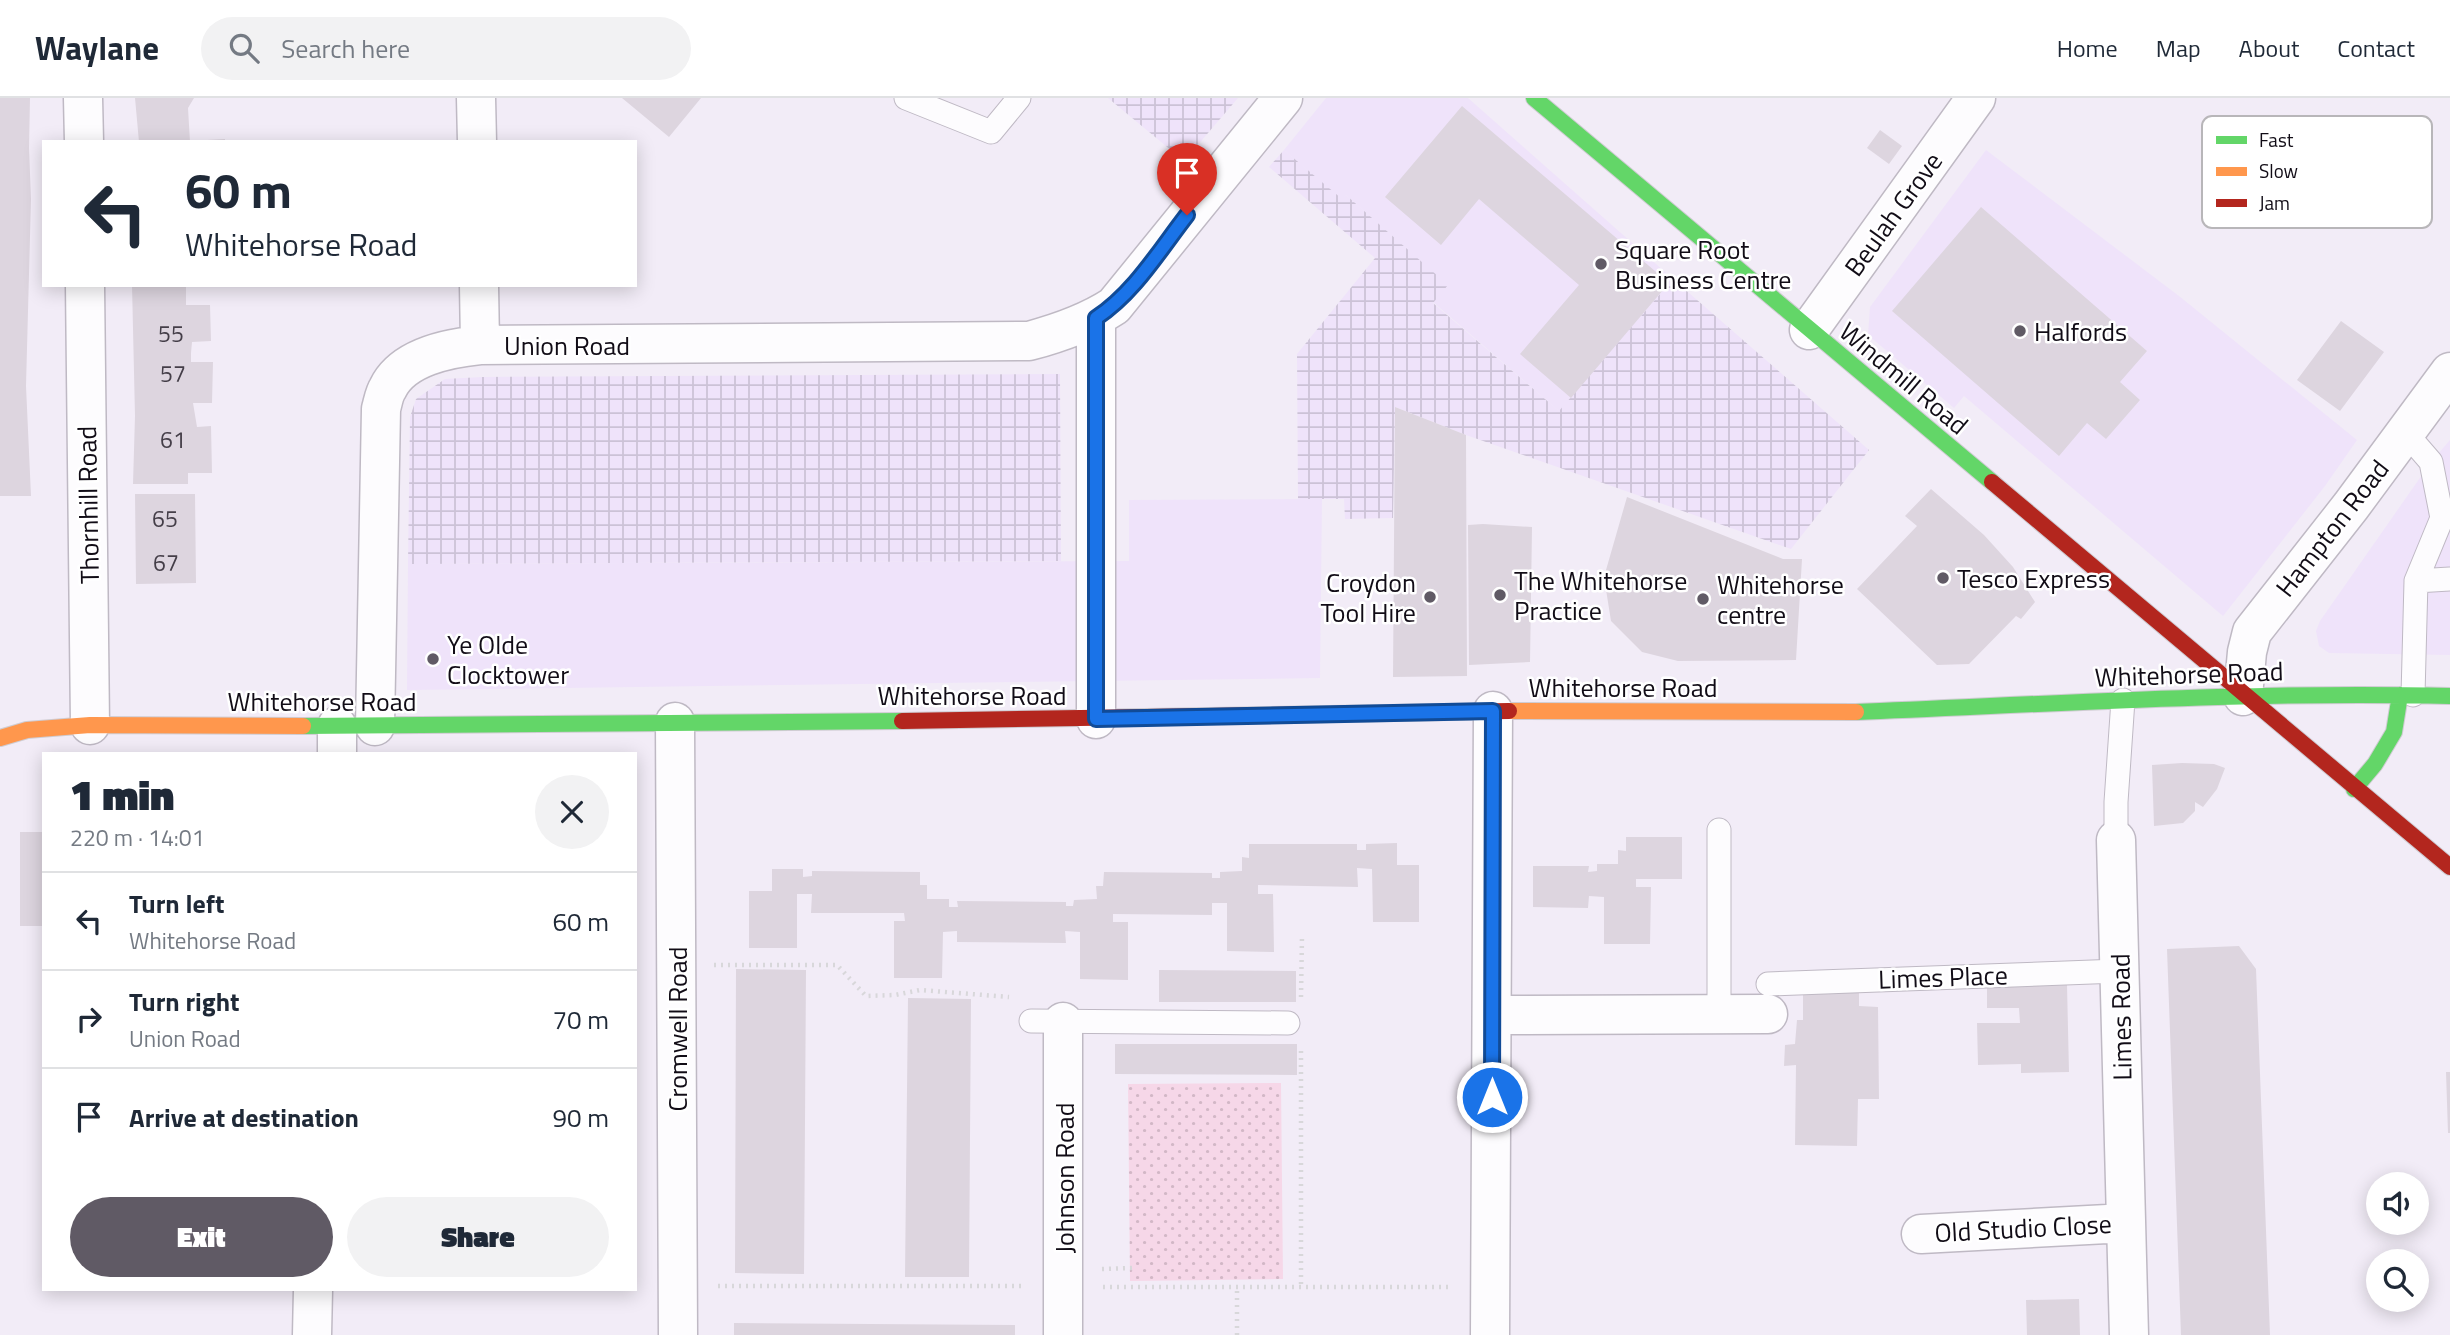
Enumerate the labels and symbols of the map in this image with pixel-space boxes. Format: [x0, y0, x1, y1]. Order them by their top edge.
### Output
legend [2202, 116, 2432, 228]
text: Fast [2259, 125, 2294, 154]
pin [1157, 143, 1217, 215]
street label: Beulah Grove [1835, 144, 1951, 284]
text: Slow [2259, 156, 2298, 185]
text: Jam [2259, 188, 2290, 217]
place label: Square Root Business Centre [1615, 230, 1792, 299]
marker: Square Root Business Centre [1593, 256, 1609, 272]
street label: Windmill Road [1831, 312, 1977, 444]
place label: Halfords [2034, 312, 2127, 351]
house number: 55 [158, 316, 184, 351]
marker: Halfords [2012, 323, 2028, 339]
street label: Union Road [504, 326, 630, 365]
house number: 57 [160, 356, 186, 391]
house number: 61 [160, 422, 186, 457]
street label: Thornhill Road [67, 426, 109, 584]
street label: Hampton Road [2266, 451, 2398, 605]
house number: 65 [152, 501, 178, 536]
house number: 67 [153, 545, 179, 580]
place label: Tesco Express [1957, 559, 2110, 598]
place label: The Whitehorse Practice [1514, 561, 1687, 630]
place label: Croydon Tool Hire [1320, 563, 1416, 632]
place label: Whitehorse centre [1717, 565, 1844, 634]
marker: Tesco Express [1935, 570, 1951, 586]
marker: The Whitehorse Practice [1492, 587, 1508, 603]
marker: Croydon Tool Hire [1422, 589, 1438, 605]
marker: Whitehorse centre [1695, 591, 1711, 607]
place label: Ye Olde Clocktower [447, 625, 569, 694]
marker: Ye Olde Clocktower [425, 651, 441, 667]
street label: Whitehorse Road [2094, 651, 2284, 697]
street label: Whitehorse Road [1529, 668, 1717, 707]
street label: Whitehorse Road [878, 676, 1066, 715]
street label: Whitehorse Road [228, 682, 416, 721]
street label: Cromwell Road [658, 947, 697, 1111]
street label: Limes Road [2100, 953, 2142, 1081]
street label: Limes Place [1878, 955, 2008, 999]
position arrow [1455, 1060, 1529, 1134]
street label: Johnson Road [1045, 1103, 1084, 1253]
street label: Old Studio Close [1933, 1204, 2113, 1252]

